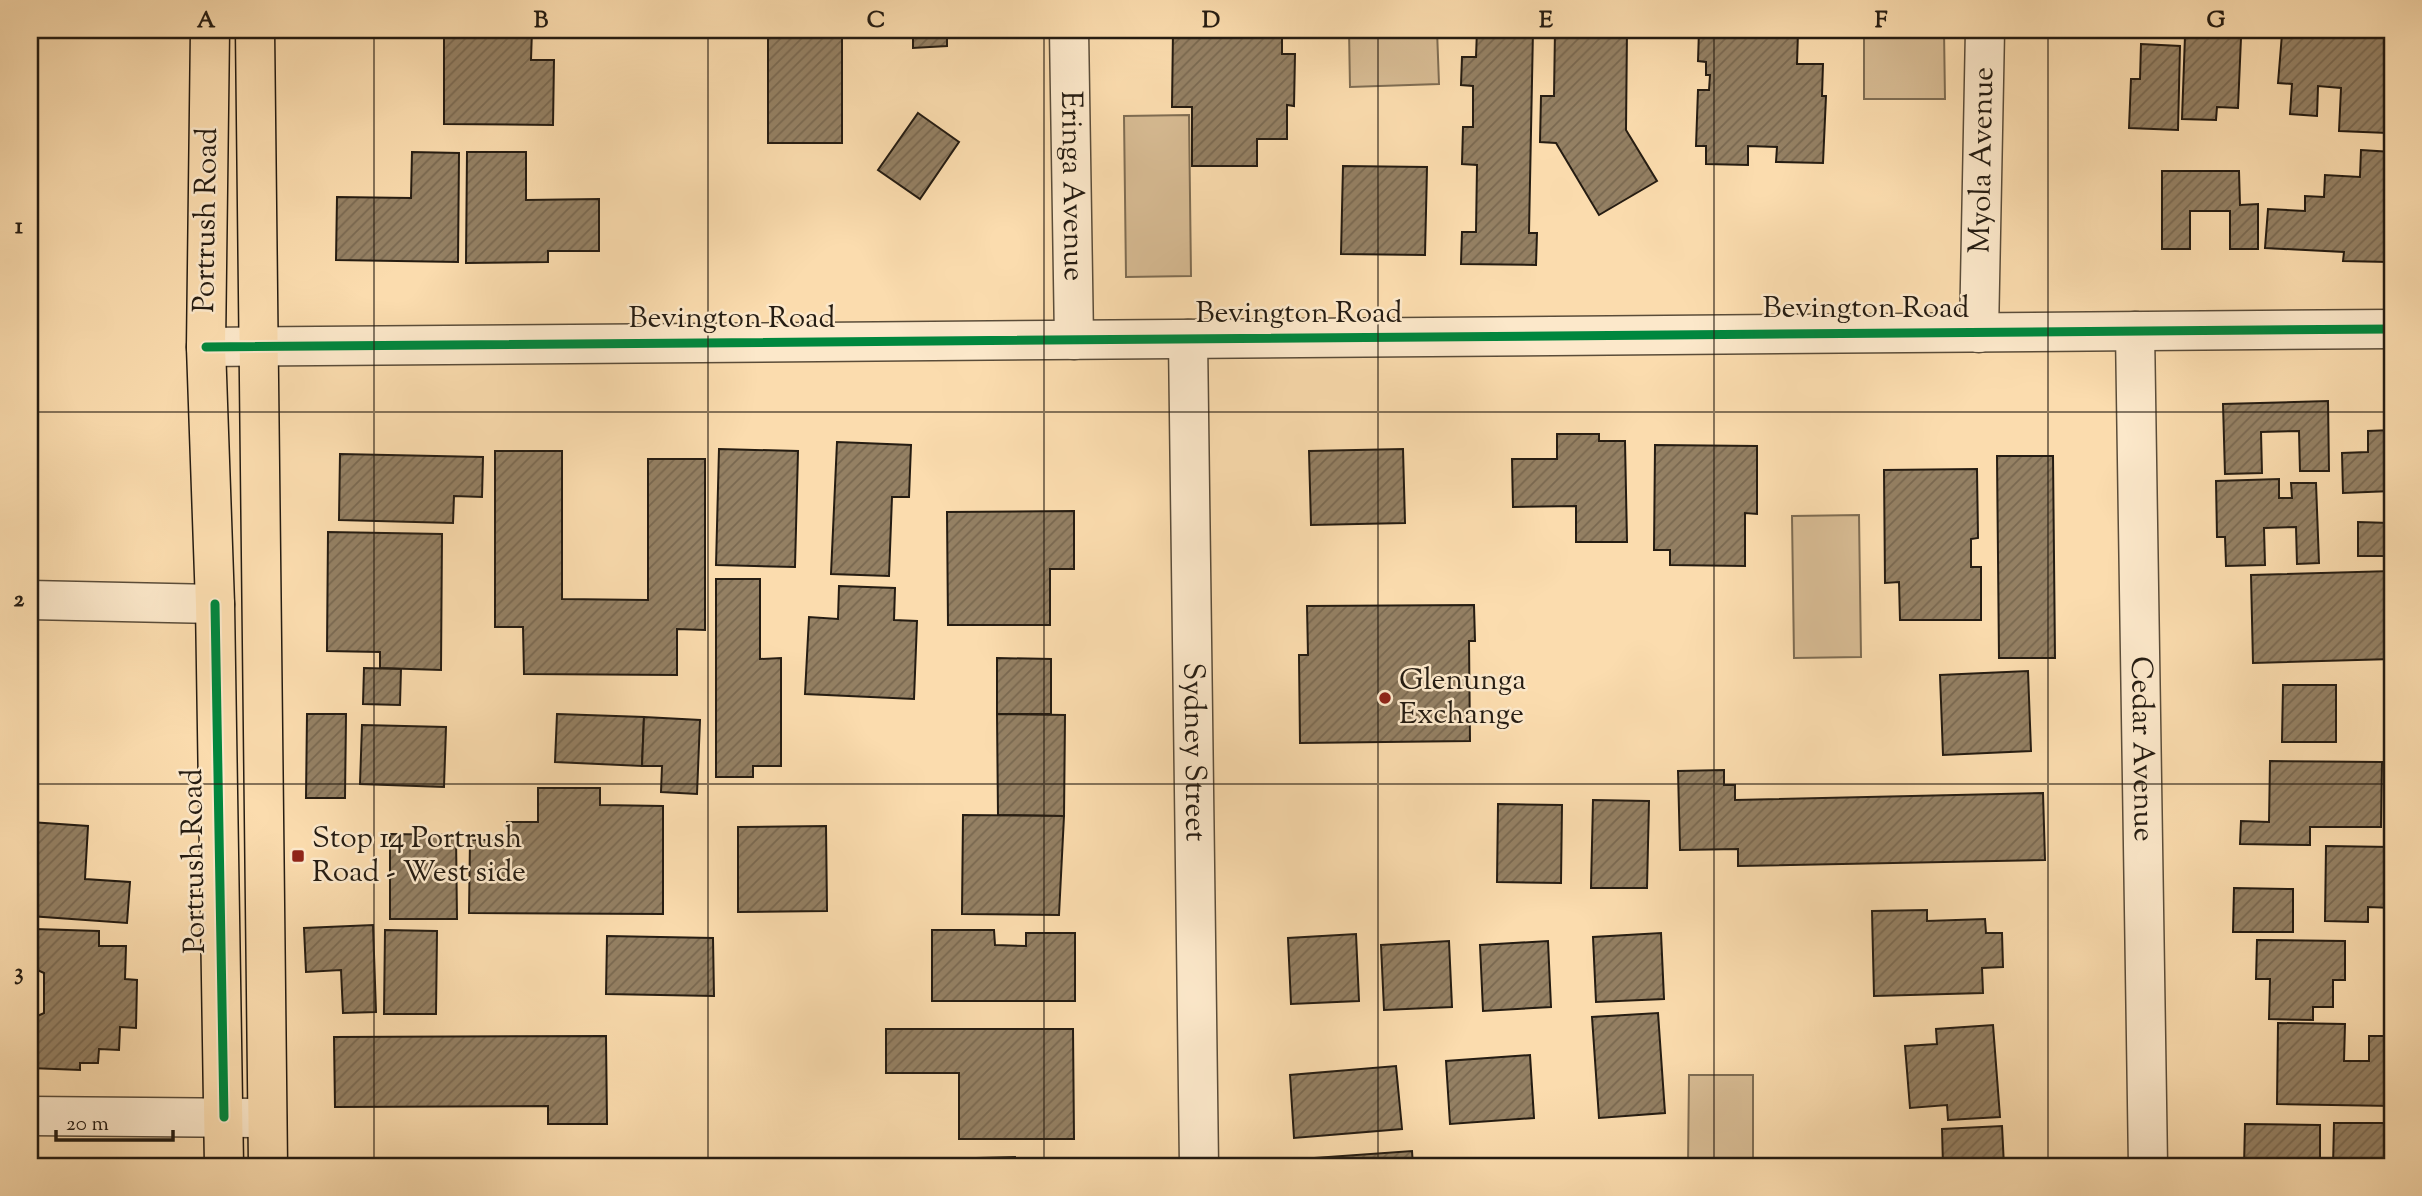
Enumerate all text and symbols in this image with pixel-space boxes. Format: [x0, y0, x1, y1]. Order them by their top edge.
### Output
text: A [197, 5, 216, 38]
text: B [534, 5, 549, 38]
text: C [867, 5, 885, 38]
text: D [1202, 5, 1220, 38]
text: E [1539, 5, 1553, 38]
text: F [1875, 5, 1888, 38]
text: G [2207, 5, 2226, 38]
street label: Myola Avenue [1959, 66, 2006, 254]
street label: Eringa Avenue [1048, 90, 1095, 282]
street label: Portrush Road [184, 127, 230, 313]
text: 1 [15, 211, 23, 244]
street label: Bevington Road [1763, 288, 1970, 331]
street label: Bevington Road [1196, 293, 1403, 336]
street label: Bevington Road [629, 298, 836, 341]
text: 2 [14, 584, 25, 617]
street label: Cedar Avenue [2119, 656, 2164, 842]
place label: Glenunga Exchange [1399, 660, 1526, 737]
street label: Sydney Street [1171, 662, 1216, 842]
marker: Glenunga Exchange [1377, 690, 1393, 706]
street label: Portrush Road [172, 768, 218, 954]
place label: Stop 14 Portrush Road - West side [312, 818, 526, 895]
marker: Stop 14 Portrush Road - West side [290, 848, 306, 864]
text: 3 [14, 957, 24, 990]
scale bar [56, 1098, 173, 1142]
text: 20 m [66, 1110, 109, 1140]

